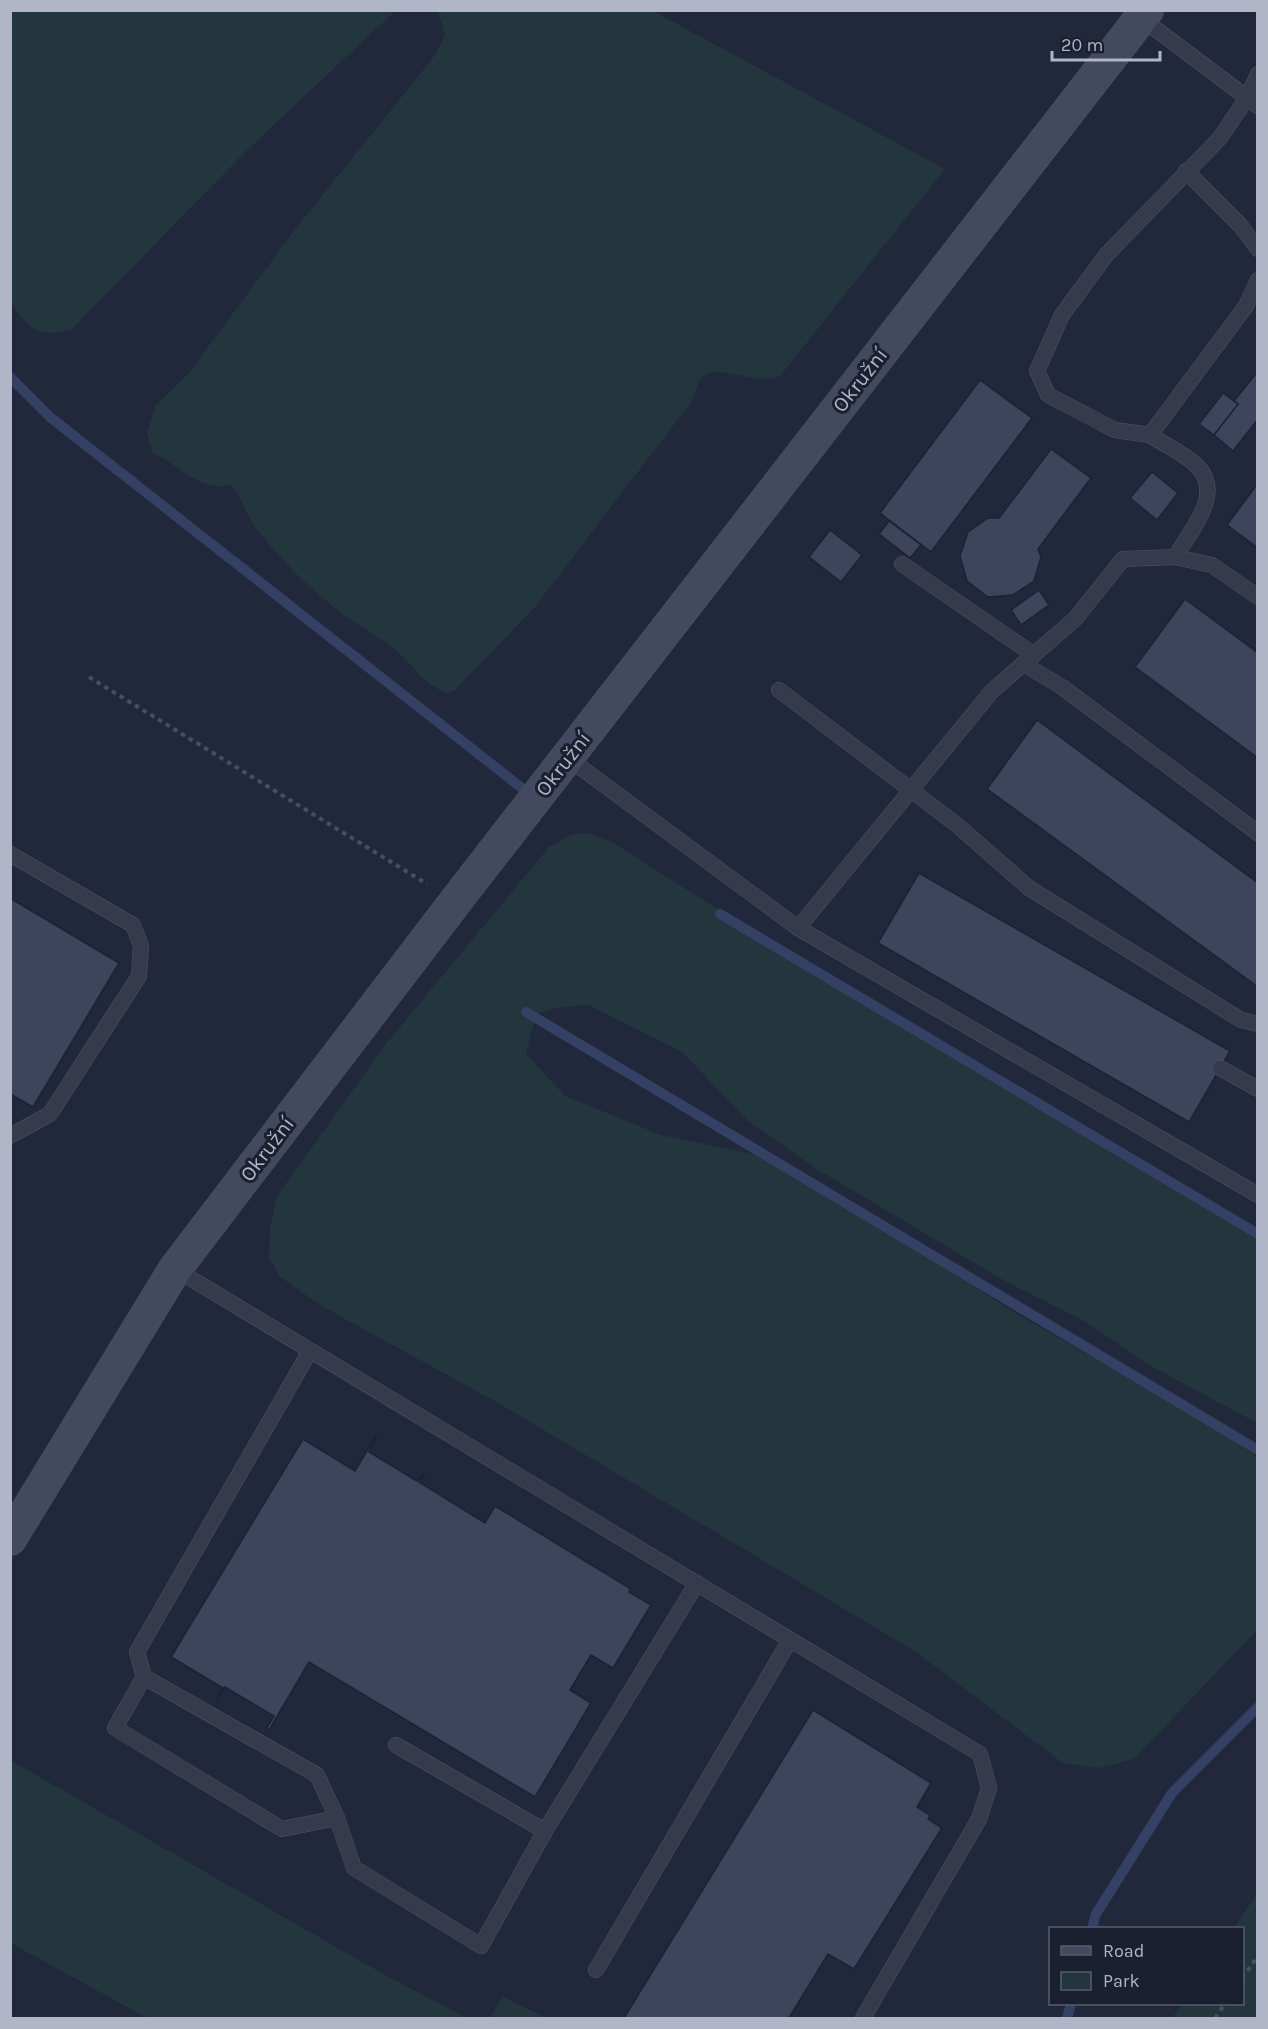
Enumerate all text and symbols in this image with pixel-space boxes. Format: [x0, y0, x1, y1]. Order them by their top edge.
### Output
scale bar [1052, 24, 1160, 62]
text: 20 m [1061, 34, 1103, 56]
street label: Okružní [828, 343, 893, 417]
street label: Okružní [531, 727, 596, 801]
street label: Okružní [235, 1111, 299, 1186]
legend [1049, 1927, 1244, 2005]
text: Road [1103, 1940, 1144, 1962]
text: Park [1103, 1970, 1140, 1992]

